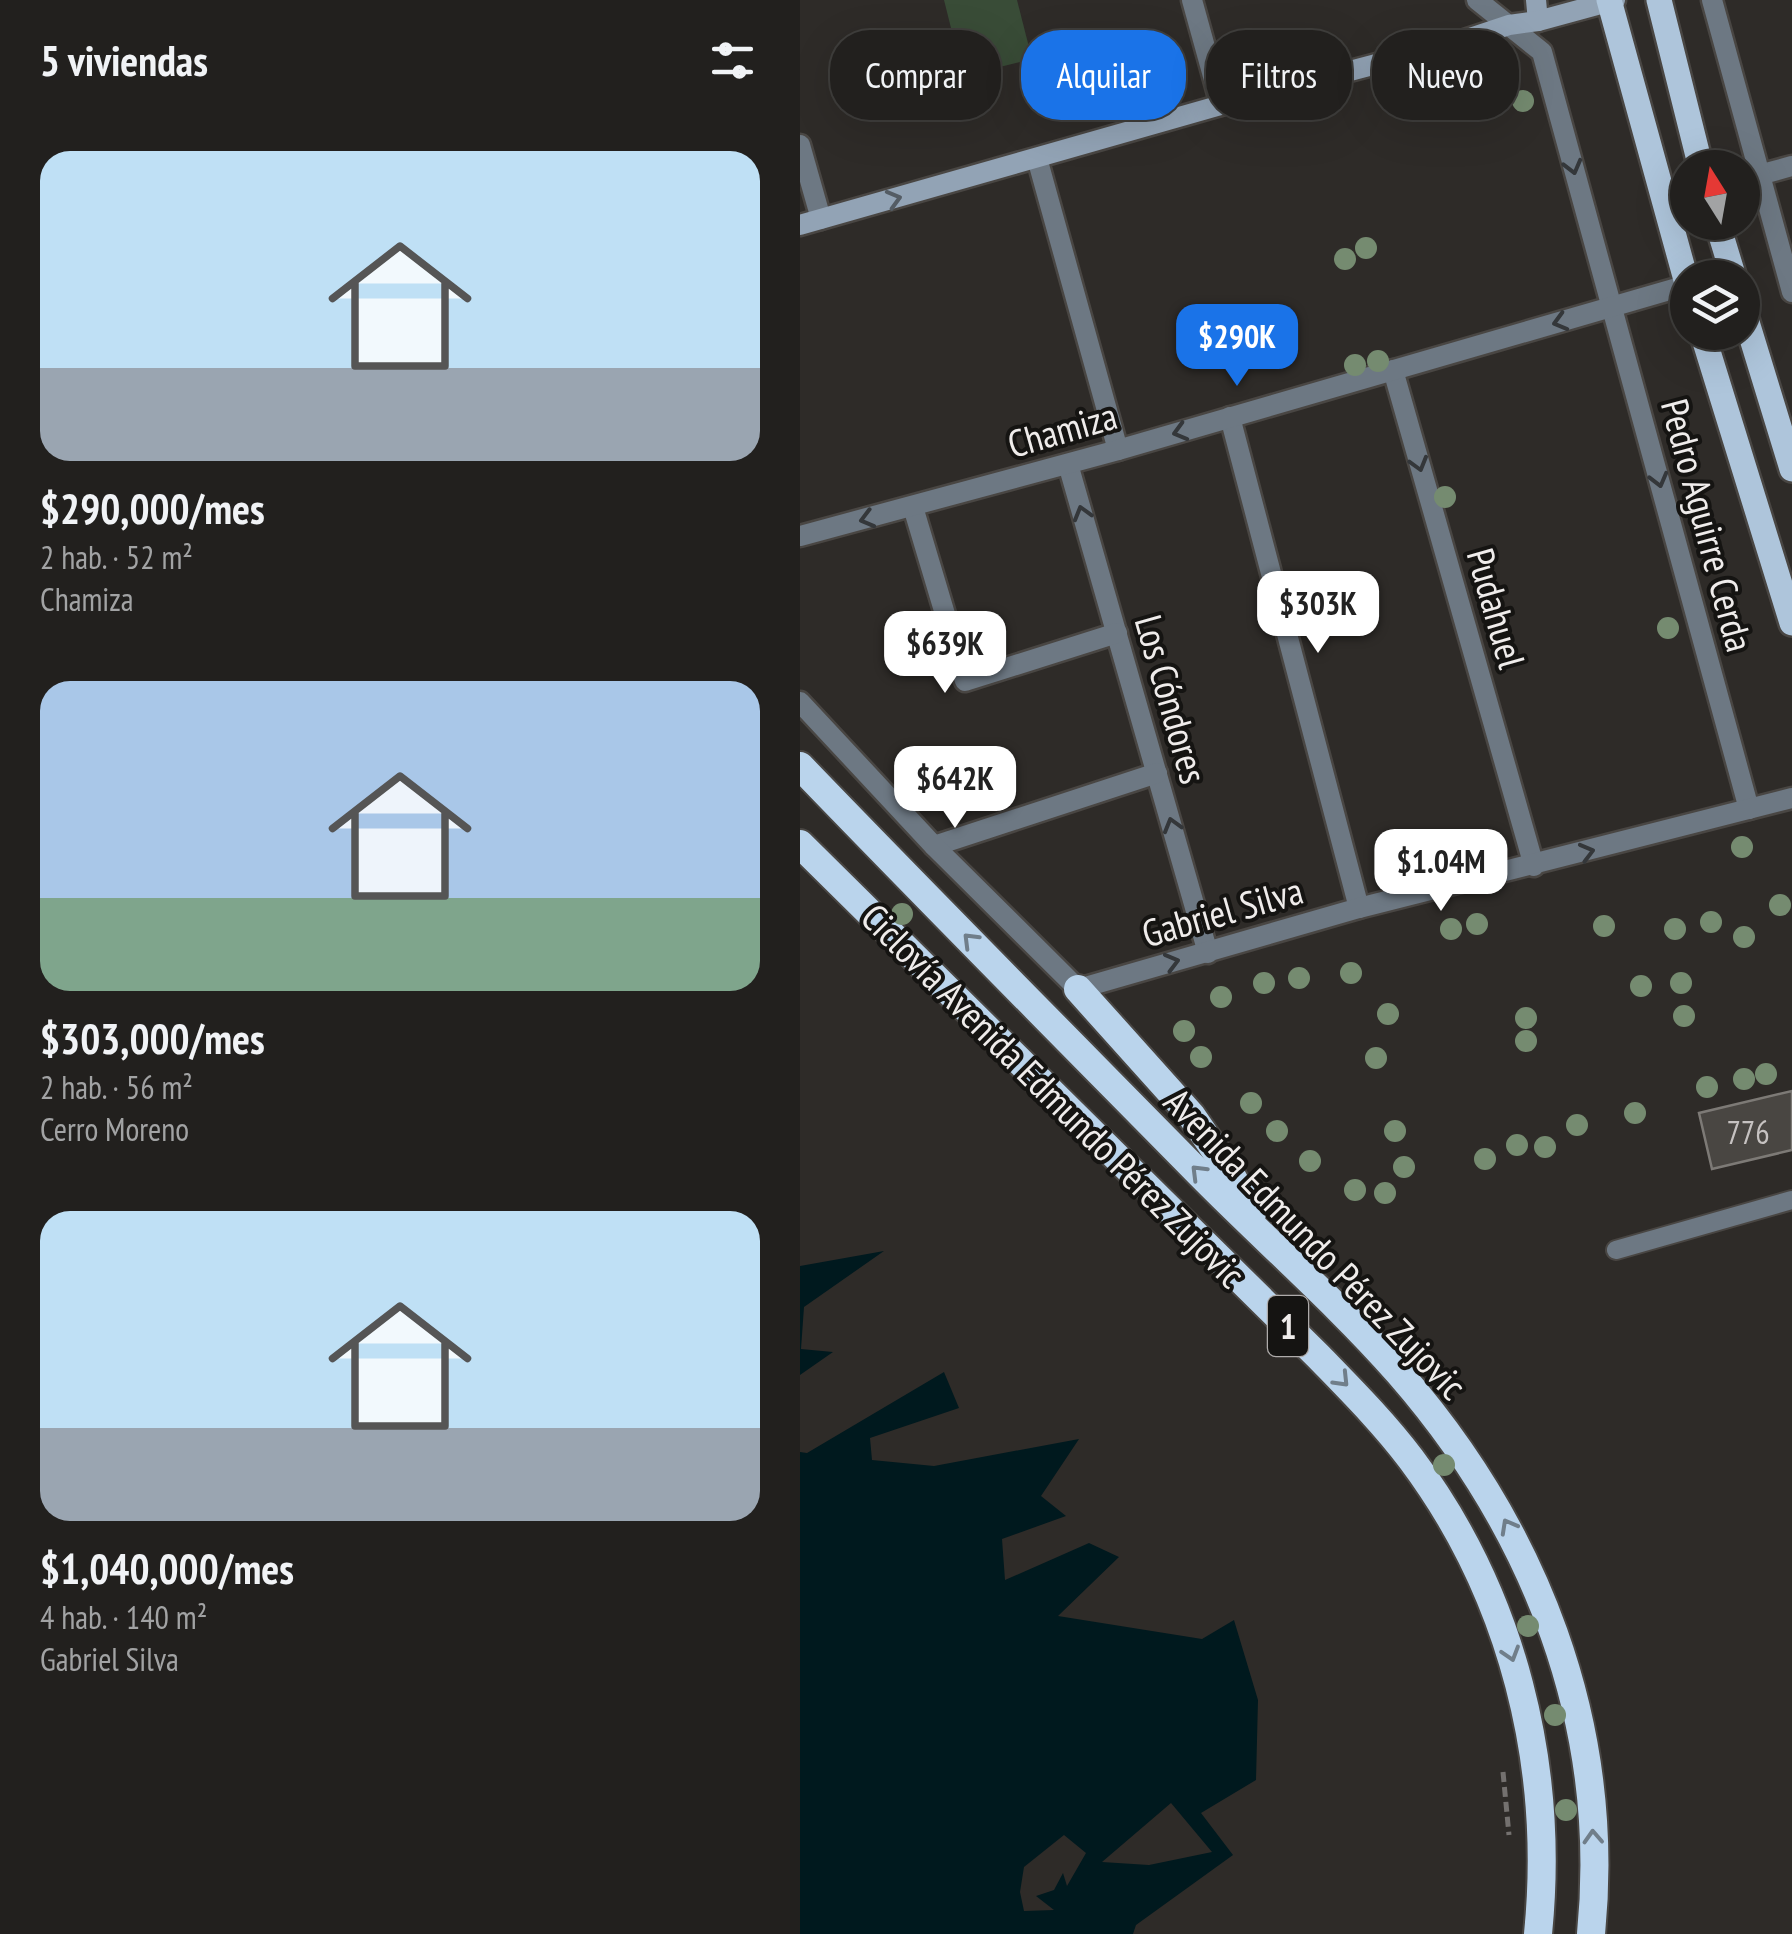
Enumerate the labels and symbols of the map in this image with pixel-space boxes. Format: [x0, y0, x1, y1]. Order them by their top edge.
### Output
north arrow [1670, 150, 1760, 240]
one-way arrow [1561, 158, 1582, 175]
one-way arrow [885, 189, 902, 210]
pin: $290K [1167, 304, 1307, 389]
one-way arrow [1552, 311, 1569, 332]
street label: Chamiza [1002, 390, 1122, 468]
street label: Pedro Aguirre Cerda [1651, 393, 1765, 657]
one-way arrow [1172, 420, 1189, 441]
one-way arrow [1408, 454, 1429, 472]
one-way arrow [1647, 471, 1668, 489]
one-way arrow [1073, 505, 1094, 522]
one-way arrow [859, 507, 876, 528]
street label: Pudahuel [1457, 543, 1537, 674]
pin: $303K [1248, 571, 1388, 656]
street label: Los Cóndores [1125, 609, 1219, 789]
pin: $639K [875, 611, 1015, 696]
pin: $642K [885, 746, 1025, 831]
one-way arrow [1162, 817, 1183, 834]
pin: $1.04M [1360, 829, 1522, 914]
one-way arrow [1578, 842, 1595, 863]
street label: Gabriel Silva [1136, 865, 1308, 957]
street label: Ciclovía Avenida Edmundo Pérez Zujovic [851, 892, 1257, 1298]
one-way arrow [964, 934, 982, 952]
one-way arrow [1163, 953, 1180, 974]
street label: Avenida Edmundo Pérez Zujovic [1154, 1077, 1478, 1409]
house number: 776 [1726, 1111, 1770, 1153]
one-way arrow [1191, 1166, 1209, 1184]
road number: 1 [1268, 1296, 1308, 1356]
one-way arrow [1330, 1369, 1348, 1387]
one-way arrow [1501, 1518, 1520, 1536]
one-way arrow [1499, 1645, 1520, 1662]
one-way arrow [1583, 1828, 1604, 1844]

